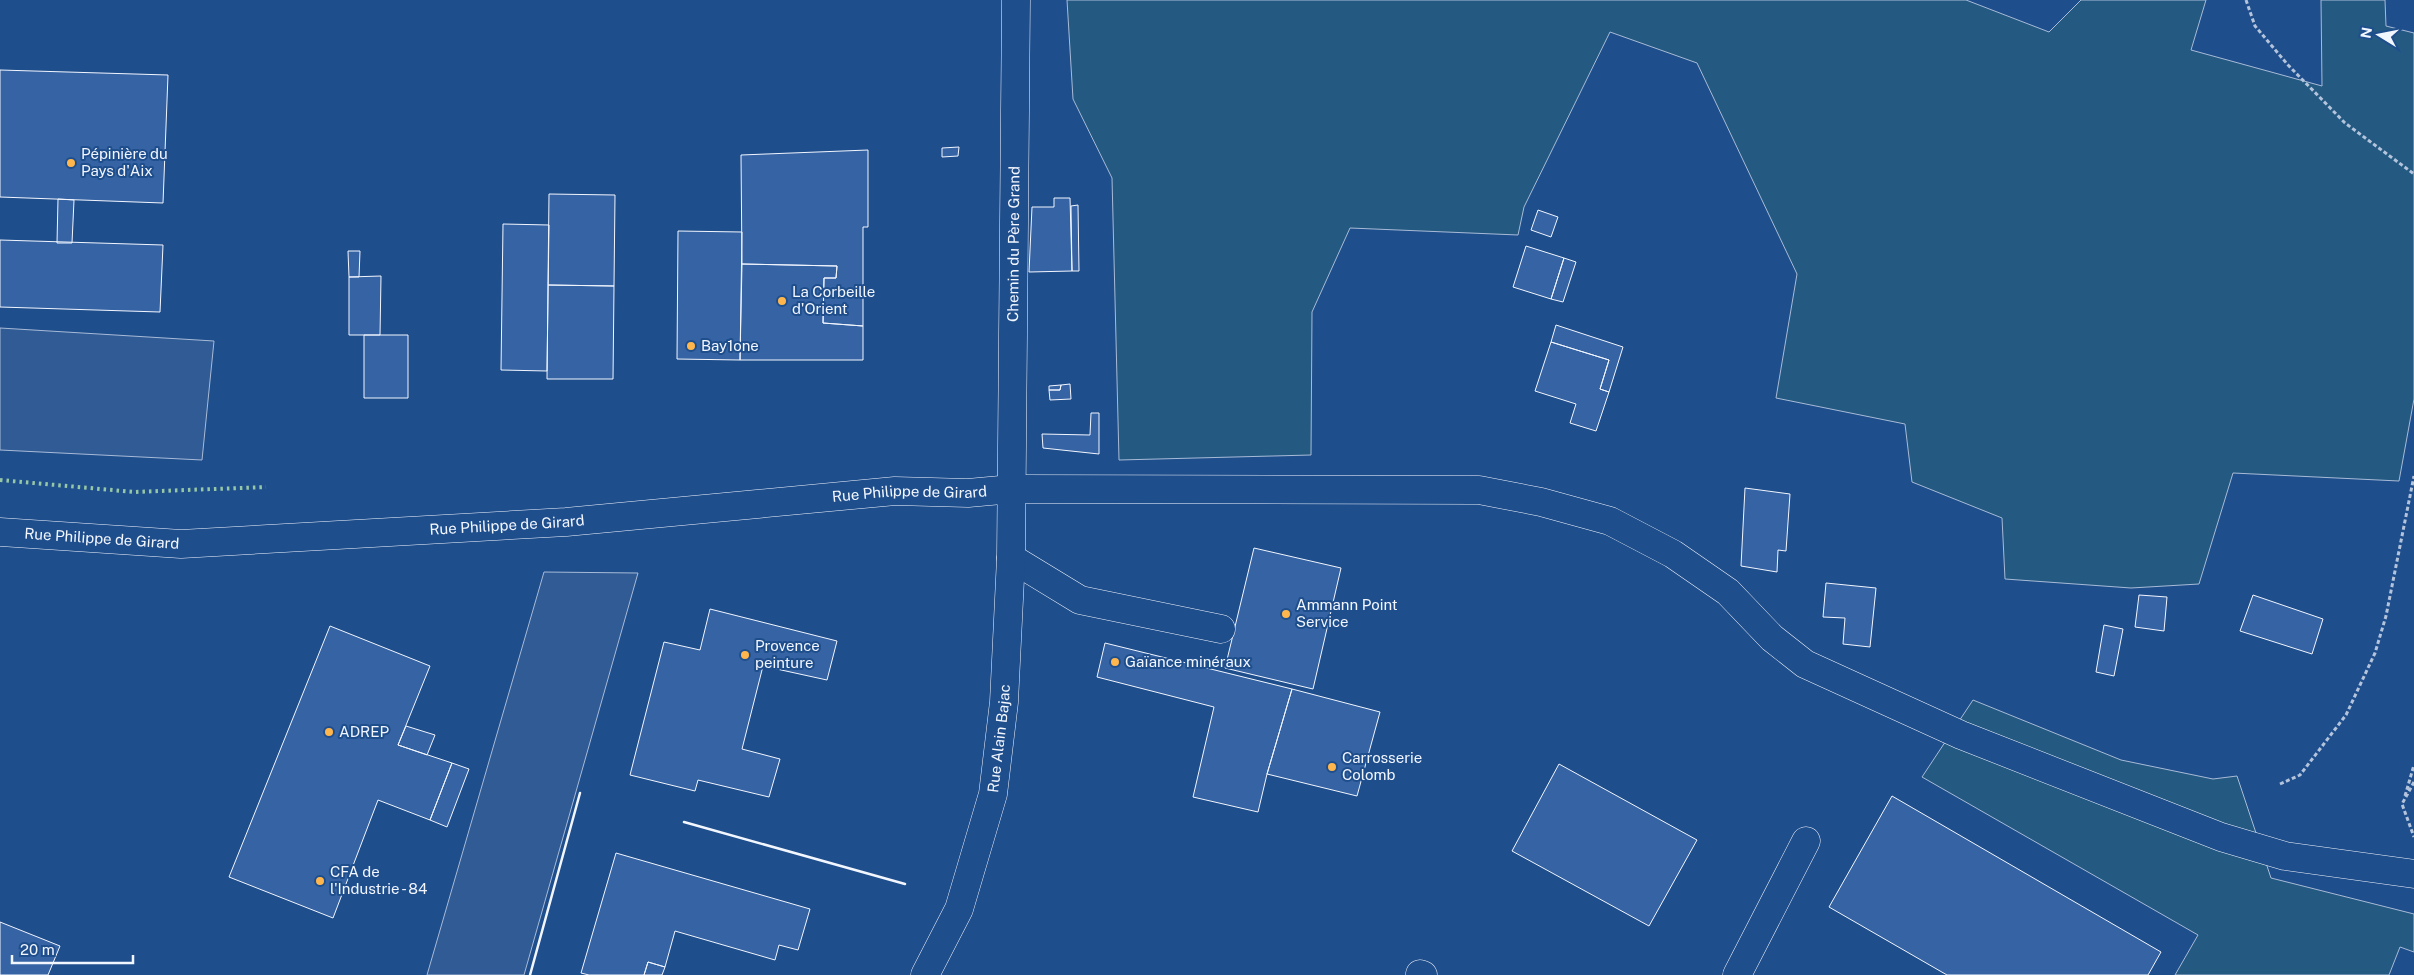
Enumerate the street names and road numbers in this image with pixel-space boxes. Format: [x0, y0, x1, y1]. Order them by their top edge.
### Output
street label: Chemin du Père Grand [1004, 166, 1023, 322]
street label: Rue Philippe de Girard [831, 482, 988, 505]
street label: Rue Philippe de Girard [429, 511, 585, 538]
street label: Rue Philippe de Girard [24, 525, 180, 552]
street label: Rue Alain Bajac [984, 684, 1013, 794]

